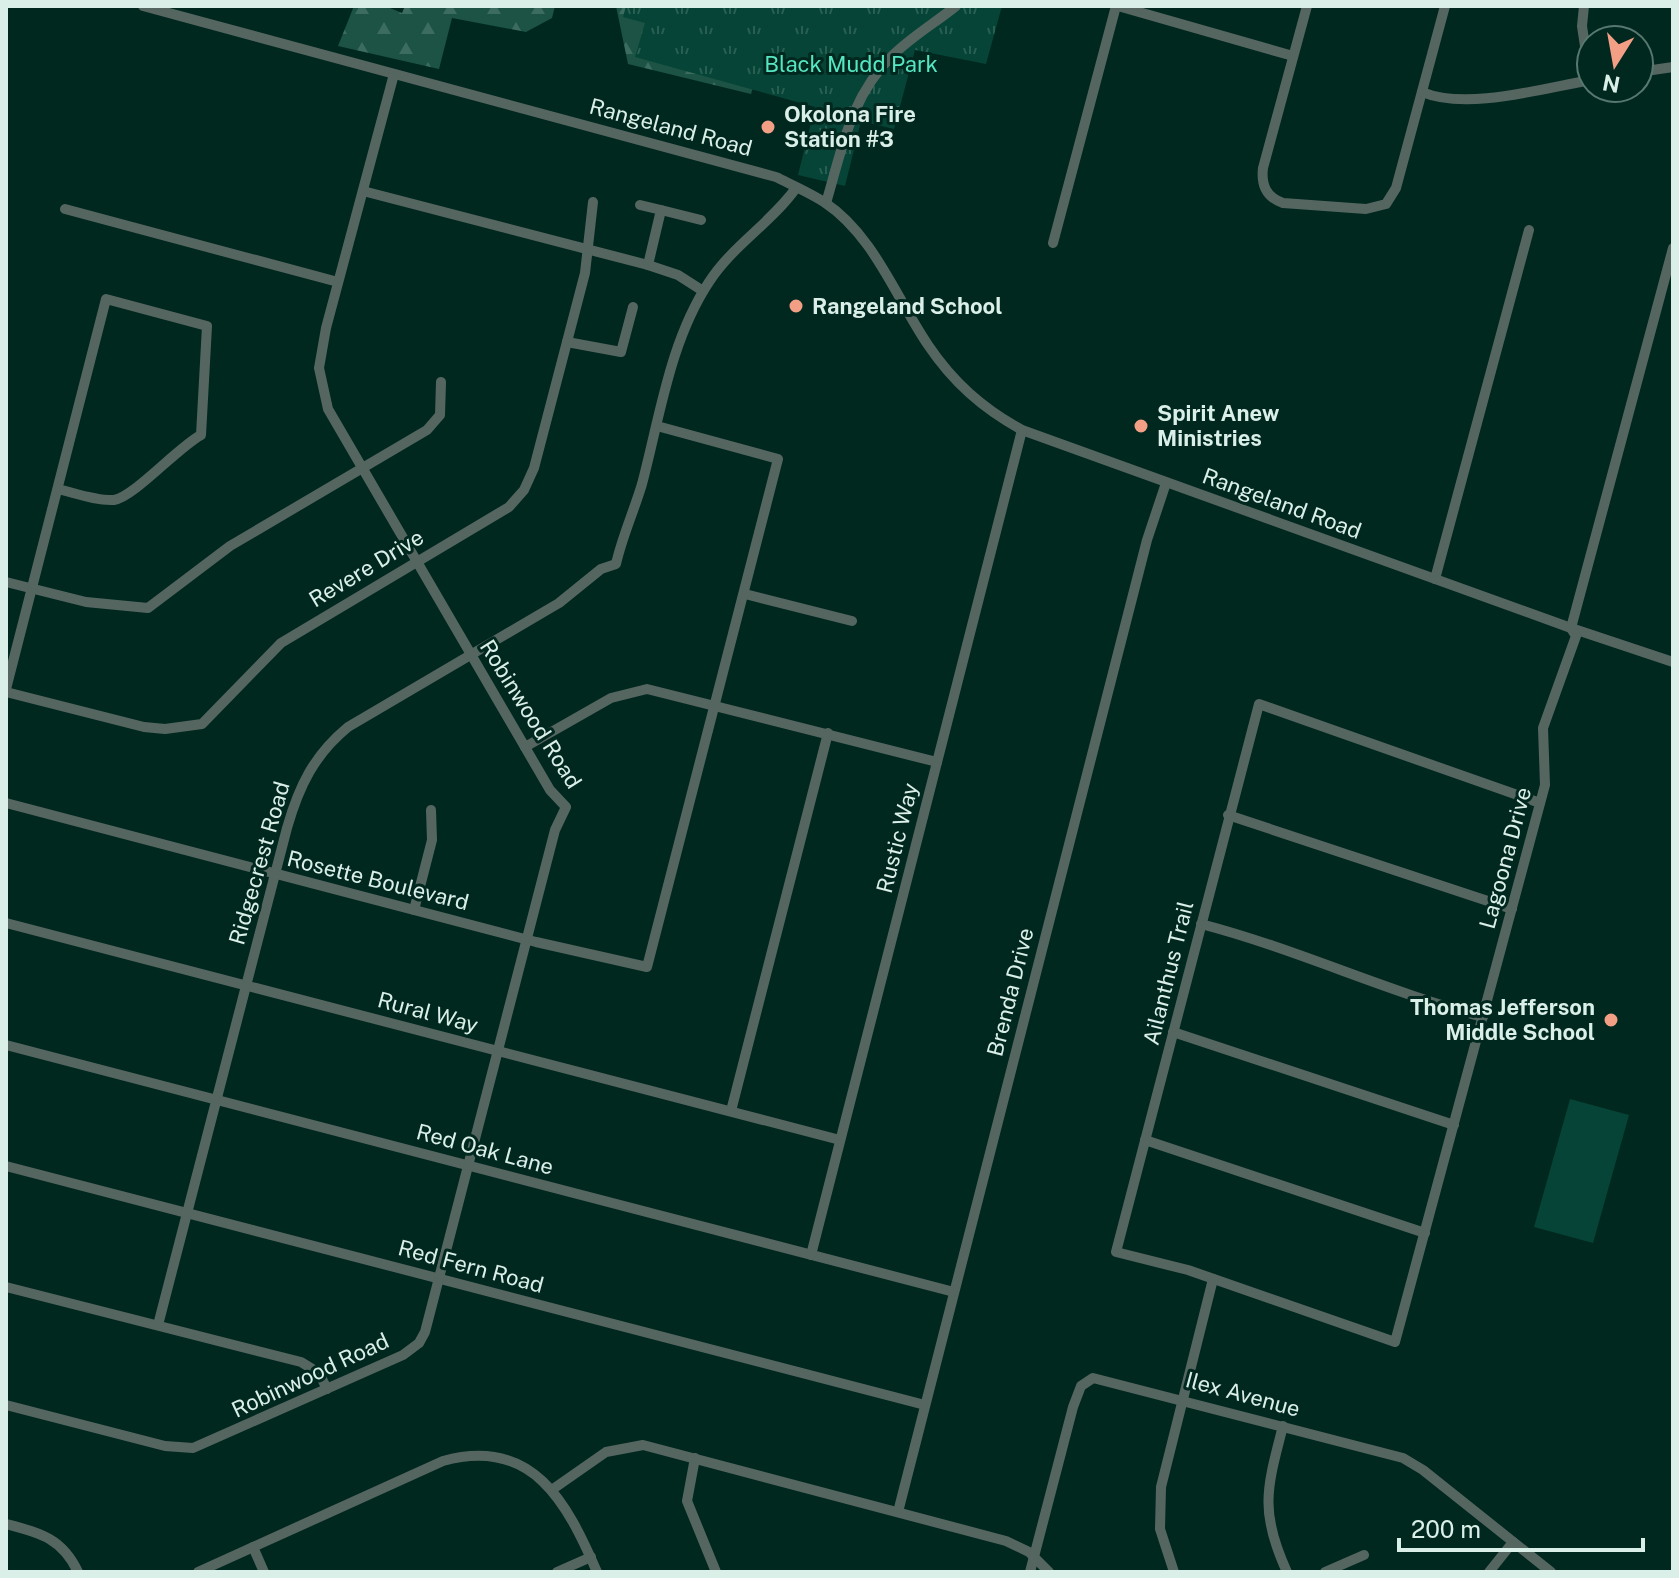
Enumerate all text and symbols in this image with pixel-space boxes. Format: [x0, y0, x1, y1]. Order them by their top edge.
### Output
north arrow [1575, 24, 1655, 104]
park label: Black Mudd Park [764, 51, 938, 77]
text: N [1600, 69, 1622, 98]
street label: Rangeland Road [587, 93, 755, 161]
place label: Okolona Fire Station #3 [784, 101, 916, 152]
marker: Okolona Fire Station #3 [759, 118, 777, 136]
place label: Rangeland School [812, 293, 1002, 319]
marker: Rangeland School [787, 297, 805, 315]
place label: Spirit Anew Ministries [1157, 400, 1280, 451]
marker: Spirit Anew Ministries [1132, 417, 1150, 435]
street label: Rangeland Road [1199, 462, 1365, 544]
street label: Revere Drive [304, 524, 428, 612]
street label: Robinwood Road [475, 635, 587, 793]
street label: Ridgecrest Road [223, 778, 295, 948]
street label: Rustic Way [871, 780, 923, 896]
street label: Lagoona Drive [1474, 784, 1536, 932]
street label: Rosette Boulevard [284, 845, 472, 915]
street label: Ailanthus Trail [1138, 898, 1198, 1048]
street label: Brenda Drive [981, 925, 1039, 1059]
street label: Rural Way [375, 986, 481, 1038]
place label: Thomas Jefferson Middle School [1410, 994, 1595, 1045]
marker: Thomas Jefferson Middle School [1602, 1011, 1620, 1029]
street label: Red Oak Lane [414, 1118, 556, 1180]
street label: Red Fern Road [395, 1234, 547, 1298]
street label: Robinwood Road [227, 1327, 393, 1423]
street label: Ilex Avenue [1183, 1366, 1303, 1422]
scale bar [1399, 1502, 1643, 1552]
text: 200 m [1411, 1515, 1481, 1543]

